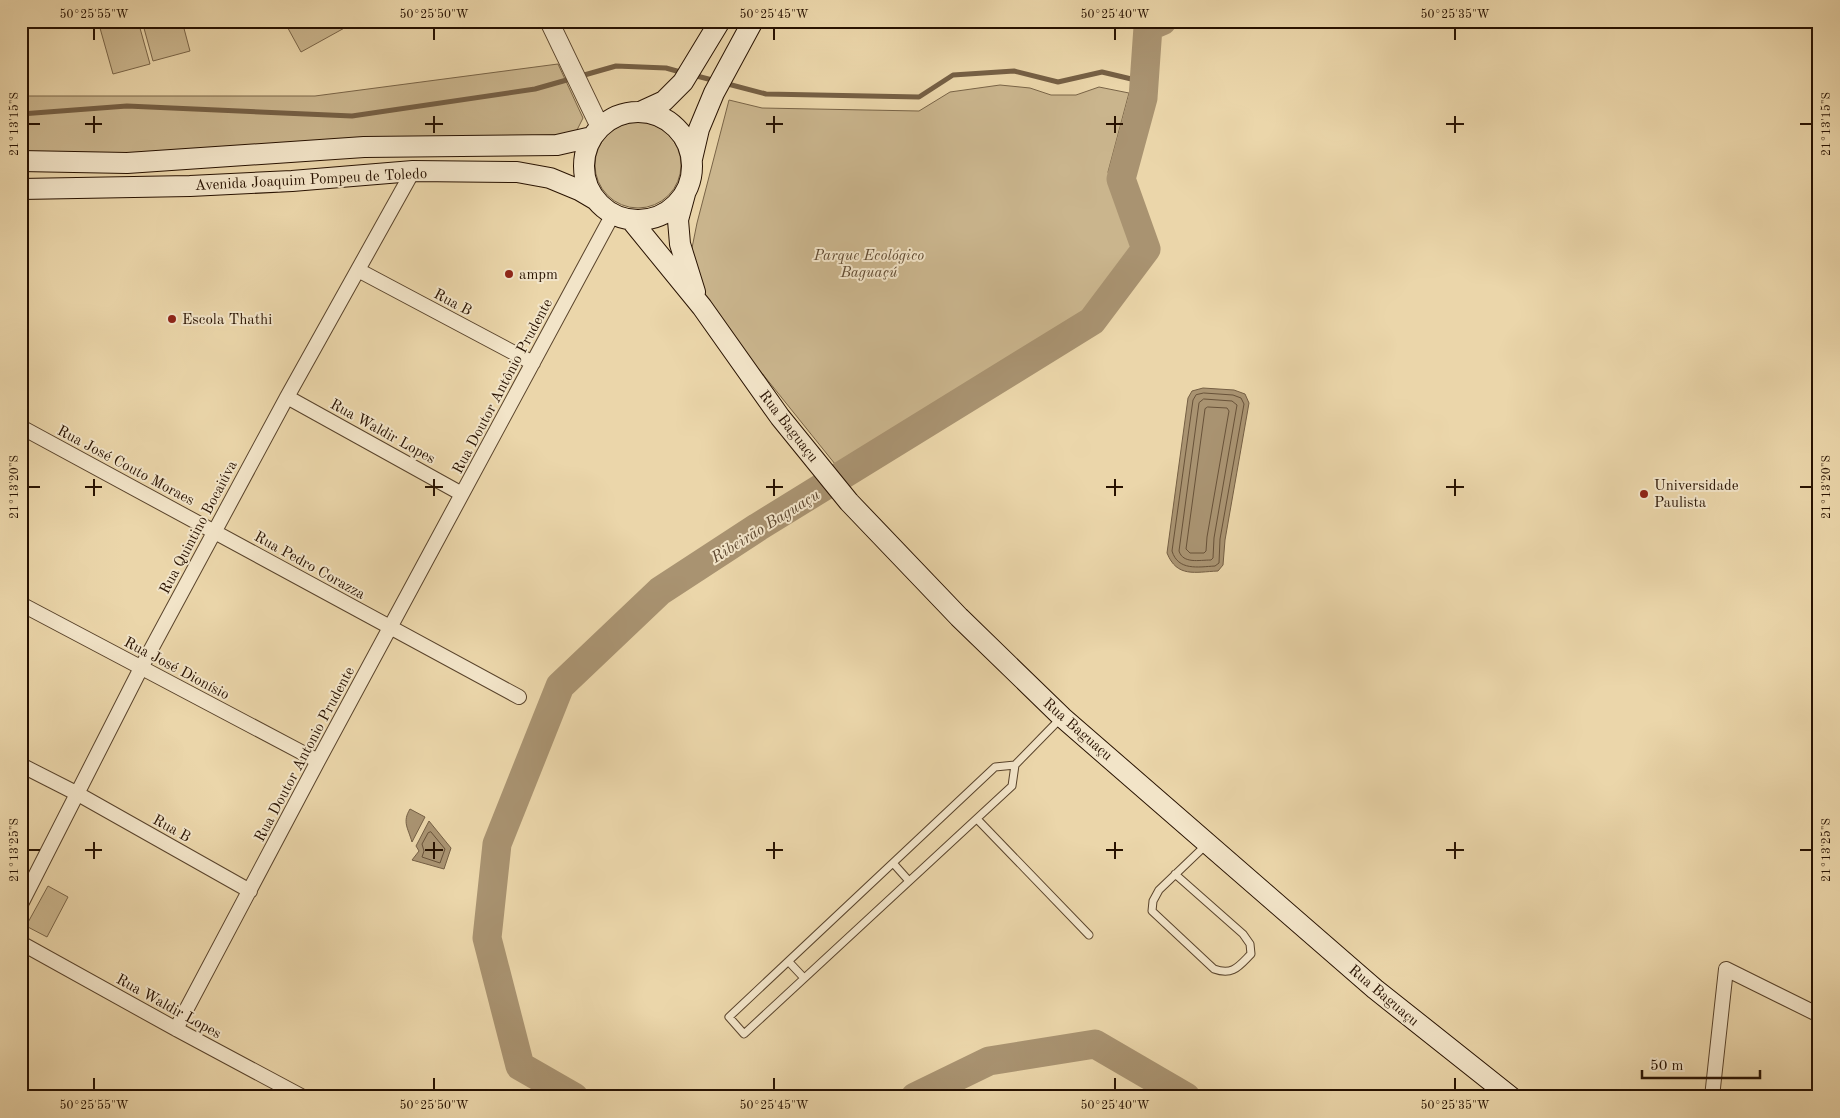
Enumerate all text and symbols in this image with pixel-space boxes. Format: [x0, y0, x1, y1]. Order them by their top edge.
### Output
text: 50°25'55"W [59, 8, 129, 21]
text: 50°25'50"W [399, 8, 469, 21]
text: 50°25'45"W [739, 8, 809, 21]
text: 50°25'40"W [1080, 8, 1150, 21]
text: 50°25'35"W [1420, 8, 1490, 21]
text: 21°13'15"S [8, 92, 21, 156]
text: 21°13'15"S [1820, 92, 1833, 156]
street label: Avenida Joaquim Pompeu de Toledo [194, 167, 428, 194]
park label: Parque Ecológico Baguaçú [813, 249, 924, 281]
marker: ampm [503, 268, 515, 280]
place label: ampm [519, 268, 558, 283]
street label: Rua B [431, 287, 474, 320]
street label: Rua Doutor Antônio Prudente [451, 297, 556, 477]
marker: Escola Thathi [166, 313, 178, 325]
place label: Escola Thathi [182, 313, 272, 328]
street label: Rua Baguaçu [755, 388, 820, 466]
street label: Rua Waldir Lopes [327, 397, 437, 467]
street label: Rua José Couto Moraes [54, 424, 196, 509]
text: 21°13'20"S [9, 455, 21, 519]
text: 21°13'20"S [1821, 455, 1833, 519]
street label: Rua Quintino Bocaiúva [158, 458, 241, 597]
place label: Universidade Paulista [1654, 479, 1739, 511]
water label: Ribeirão Baguaçu [708, 487, 823, 567]
marker: Universidade Paulista [1638, 488, 1650, 500]
street label: Rua Pedro Corazza [251, 530, 368, 603]
street label: Rua José Dionísio [121, 635, 231, 703]
street label: Rua Doutor Antonio Prudente [253, 665, 358, 845]
street label: Rua Baguaçu [1040, 696, 1114, 764]
street label: Rua B [150, 813, 193, 846]
text: 21°13'25"S [8, 818, 21, 882]
text: 21°13'25"S [1820, 818, 1833, 882]
street label: Rua Baguaçu [1345, 963, 1421, 1030]
street label: Rua Waldir Lopes [113, 972, 223, 1042]
scale bar [1642, 1048, 1760, 1080]
text: 50 m [1650, 1059, 1684, 1074]
text: 50°25'55"W [59, 1099, 129, 1112]
text: 50°25'50"W [399, 1099, 469, 1112]
text: 50°25'45"W [739, 1099, 809, 1112]
text: 50°25'40"W [1080, 1099, 1150, 1112]
text: 50°25'35"W [1420, 1099, 1490, 1112]

